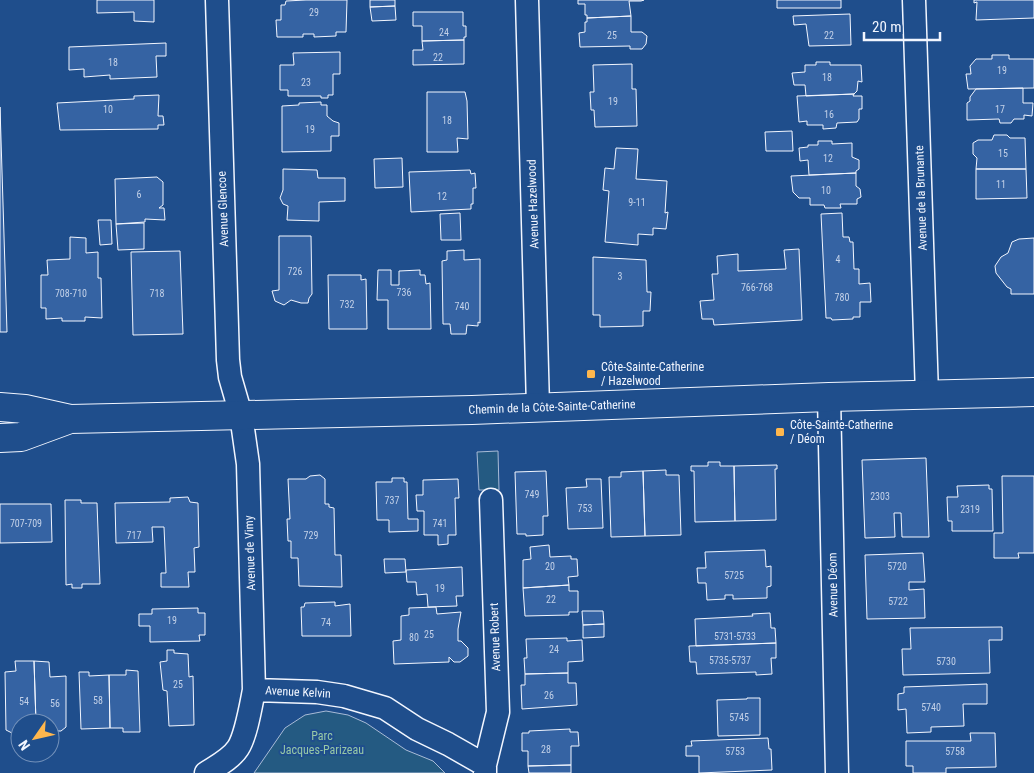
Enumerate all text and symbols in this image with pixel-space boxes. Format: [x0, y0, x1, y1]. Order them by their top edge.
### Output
house number: 29 [309, 7, 319, 18]
scale bar [864, 10, 940, 42]
text: 20 m [872, 18, 902, 36]
house number: 24 [439, 27, 449, 38]
house number: 25 [607, 30, 617, 41]
house number: 22 [824, 30, 834, 41]
house number: 22 [433, 52, 443, 63]
house number: 18 [108, 57, 118, 68]
house number: 19 [997, 65, 1007, 76]
house number: 18 [822, 72, 832, 83]
house number: 23 [301, 77, 311, 88]
house number: 19 [608, 96, 618, 107]
house number: 10 [103, 104, 113, 115]
house number: 17 [995, 104, 1005, 115]
house number: 16 [824, 109, 834, 120]
house number: 18 [442, 115, 452, 126]
house number: 19 [305, 124, 315, 135]
street label: Avenue de la Brunante [912, 145, 930, 251]
house number: 15 [998, 148, 1008, 159]
house number: 12 [823, 153, 833, 164]
street label: Avenue Hazelwood [524, 159, 542, 249]
street label: Avenue Glencoe [215, 171, 231, 247]
house number: 11 [996, 179, 1006, 190]
house number: 10 [821, 185, 831, 196]
house number: 6 [137, 189, 142, 200]
house number: 12 [437, 191, 447, 202]
house number: 9-11 [628, 197, 646, 208]
house number: 4 [836, 254, 841, 265]
house number: 726 [288, 266, 302, 277]
house number: 3 [618, 271, 623, 282]
house number: 766-768 [741, 282, 773, 293]
house number: 736 [397, 287, 411, 298]
house number: 708-710 [55, 288, 87, 299]
house number: 718 [150, 288, 164, 299]
house number: 780 [835, 292, 849, 303]
house number: 732 [340, 299, 354, 310]
house number: 740 [455, 301, 469, 312]
place label: Côte-Sainte-Catherine / Hazelwood [601, 360, 704, 388]
marker: Côte-Sainte-Catherine / Hazelwood [585, 368, 597, 380]
street label: Chemin de la Côte-Sainte-Catherine [468, 397, 636, 417]
place label: Côte-Sainte-Catherine / Déom [790, 418, 893, 446]
marker: Côte-Sainte-Catherine / Déom [774, 426, 786, 438]
house number: 749 [525, 489, 539, 500]
house number: 2303 [870, 491, 890, 502]
house number: 737 [385, 495, 399, 506]
house number: 753 [578, 503, 592, 514]
house number: 2319 [960, 504, 980, 515]
street label: Avenue de Vimy [242, 515, 258, 591]
house number: 707-709 [10, 518, 42, 529]
house number: 741 [433, 518, 447, 529]
house number: 717 [127, 530, 141, 541]
house number: 729 [304, 530, 318, 541]
street label: Avenue Déom [825, 552, 841, 618]
house number: 20 [545, 561, 555, 572]
house number: 5720 [887, 561, 907, 572]
house number: 5725 [724, 570, 744, 581]
house number: 19 [435, 583, 445, 594]
house number: 22 [546, 594, 556, 605]
house number: 5722 [888, 596, 908, 607]
street label: Avenue Robert [487, 602, 503, 672]
house number: 19 [167, 615, 177, 626]
house number: 74 [321, 617, 331, 628]
house number: 25 [424, 629, 434, 640]
house number: 5731-5733 [714, 631, 756, 642]
house number: 80 [409, 632, 419, 643]
house number: 24 [549, 644, 559, 655]
house number: 5735-5737 [709, 655, 751, 666]
house number: 5730 [936, 656, 956, 667]
house number: 25 [173, 679, 183, 690]
street label: Avenue Kelvin [265, 683, 331, 701]
house number: 26 [544, 690, 554, 701]
house number: 58 [93, 695, 103, 706]
house number: 54 [19, 696, 29, 707]
house number: 56 [50, 698, 60, 709]
house number: 5740 [921, 702, 941, 713]
house number: 5745 [729, 712, 749, 723]
north arrow [10, 713, 60, 763]
park label: Parc Jacques-Parizeau [280, 729, 364, 757]
text: N [15, 737, 33, 753]
house number: 28 [541, 744, 551, 755]
house number: 5753 [725, 746, 745, 757]
house number: 5758 [945, 746, 965, 757]

